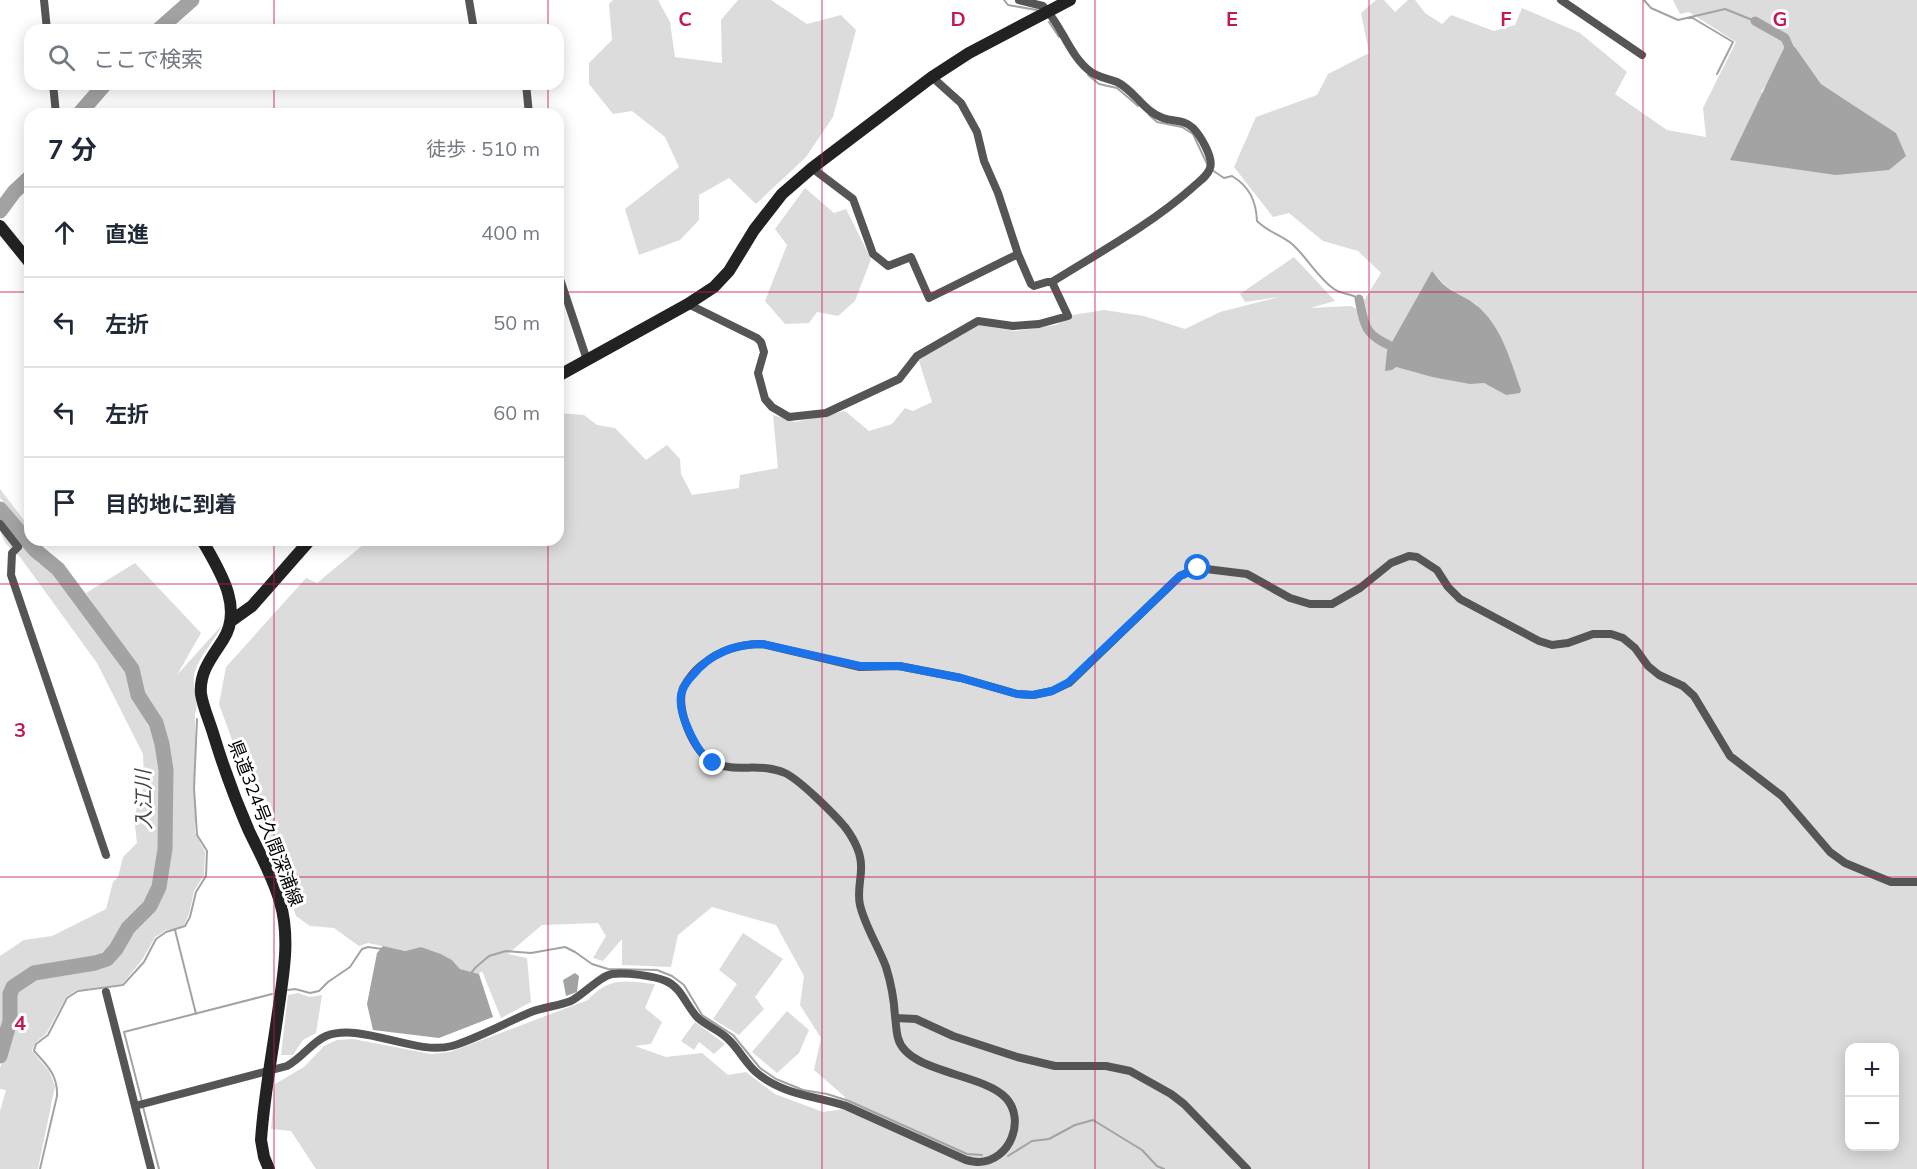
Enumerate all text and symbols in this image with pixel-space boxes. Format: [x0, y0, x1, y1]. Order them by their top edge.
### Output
text: C [678, 6, 692, 31]
text: D [950, 6, 966, 31]
text: E [1226, 6, 1238, 31]
text: F [1500, 6, 1512, 31]
text: G [1773, 6, 1787, 31]
search box [24, 24, 564, 90]
icon: search [45, 41, 78, 74]
text: ここで検索 [93, 45, 203, 73]
text: 7 分 [48, 133, 97, 166]
text: 徒歩 · 510 m [426, 136, 540, 161]
icon: ahead [48, 216, 81, 249]
text: 直進 [105, 220, 149, 248]
text: 400 m [481, 220, 540, 245]
icon: left [48, 306, 81, 339]
text: 左折 [105, 310, 149, 338]
text: 50 m [493, 310, 540, 335]
icon: left [48, 396, 81, 429]
text: 左折 [105, 400, 149, 428]
text: 60 m [493, 400, 540, 425]
icon: arrive [48, 486, 81, 519]
text: 目的地に到着 [105, 490, 237, 518]
route start [1184, 554, 1210, 580]
text: 3 [14, 717, 26, 742]
street label: 県道324号久間深浦線 [224, 737, 308, 909]
route end [699, 749, 725, 775]
water label: 入江川 [130, 768, 156, 830]
text: 4 [14, 1010, 26, 1035]
map controls [1845, 1043, 1899, 1151]
button: + [1845, 1043, 1899, 1097]
button: − [1845, 1097, 1899, 1151]

